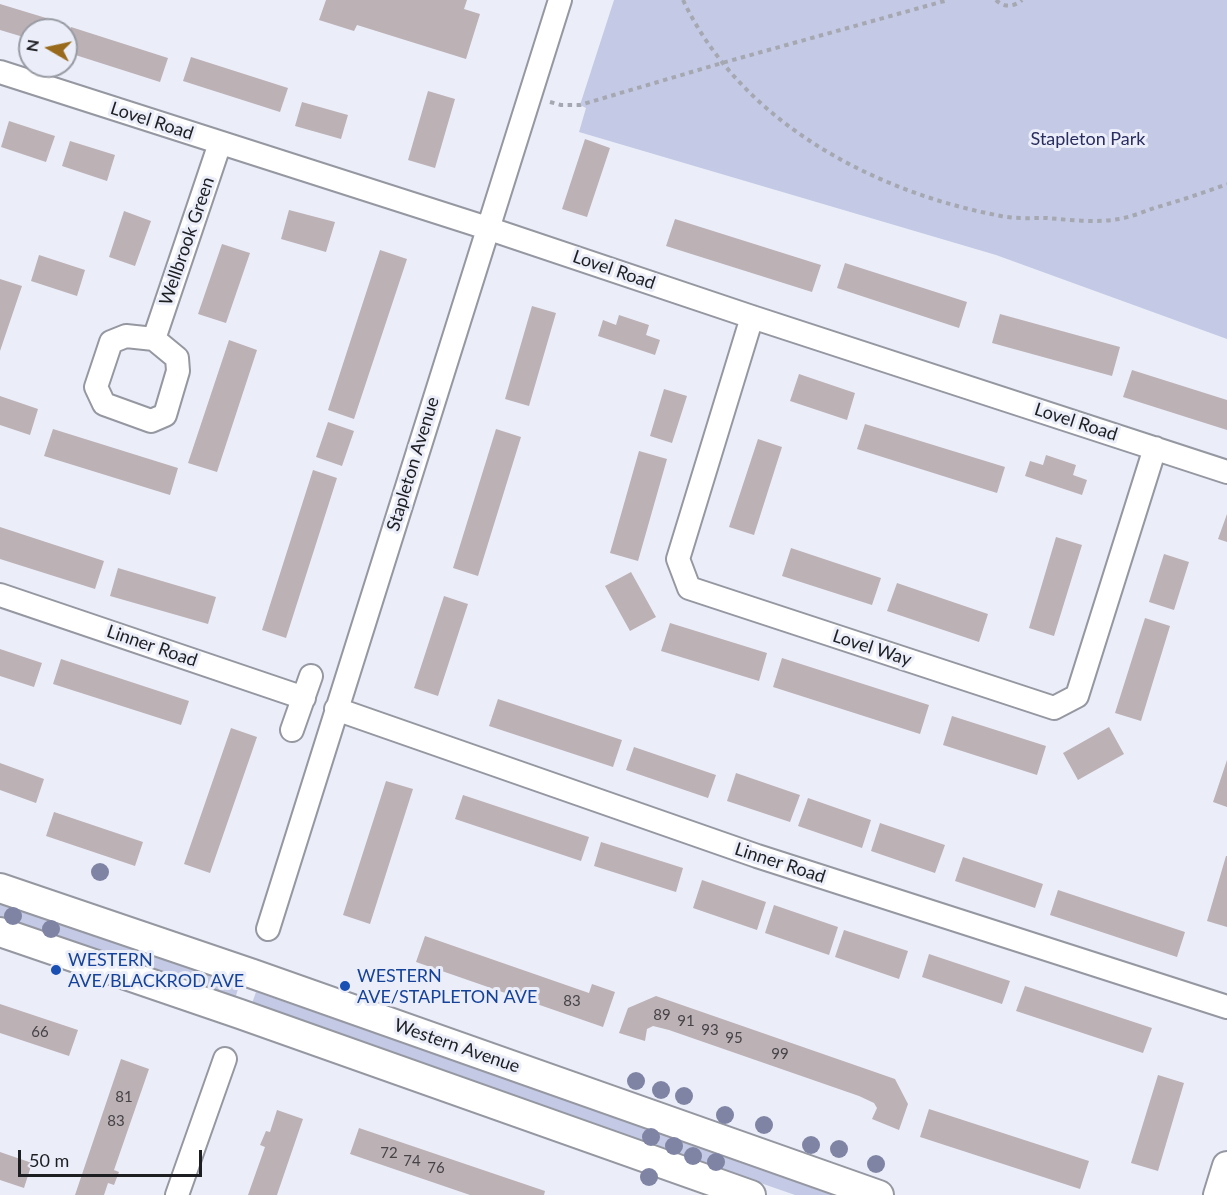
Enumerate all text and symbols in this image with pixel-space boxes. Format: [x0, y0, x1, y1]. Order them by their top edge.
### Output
north arrow [18, 18, 78, 78]
text: N [21, 38, 42, 53]
street label: Lovel Road [108, 97, 196, 145]
park label: Stapleton Park [1031, 128, 1145, 150]
street label: Wellbrook Green [155, 174, 219, 308]
street label: Lovel Road [570, 246, 658, 294]
street label: Stapleton Avenue [382, 394, 444, 534]
street label: Lovel Road [1032, 398, 1120, 446]
street label: Linner Road [104, 620, 200, 672]
street label: Lovel Way [830, 625, 914, 671]
street label: Linner Road [732, 838, 828, 888]
place label: WESTERN AVE/BLACKROD AVE [68, 949, 244, 992]
marker: WESTERN AVE/BLACKROD AVE [49, 963, 63, 977]
place label: WESTERN AVE/STAPLETON AVE [357, 965, 537, 1008]
marker: WESTERN AVE/STAPLETON AVE [338, 979, 352, 993]
house number: 83 [563, 992, 581, 1010]
house number: 89 [653, 1006, 671, 1024]
house number: 91 [677, 1012, 695, 1030]
street label: Western Avenue [391, 1014, 523, 1078]
house number: 93 [701, 1021, 719, 1039]
house number: 66 [31, 1023, 49, 1041]
house number: 95 [725, 1029, 743, 1047]
house number: 99 [771, 1045, 789, 1063]
house number: 81 [115, 1088, 133, 1106]
house number: 83 [107, 1112, 125, 1130]
scale bar [21, 1138, 206, 1176]
house number: 72 [380, 1144, 398, 1162]
text: 50 m [29, 1149, 69, 1171]
house number: 74 [403, 1152, 421, 1170]
house number: 76 [427, 1159, 445, 1177]

